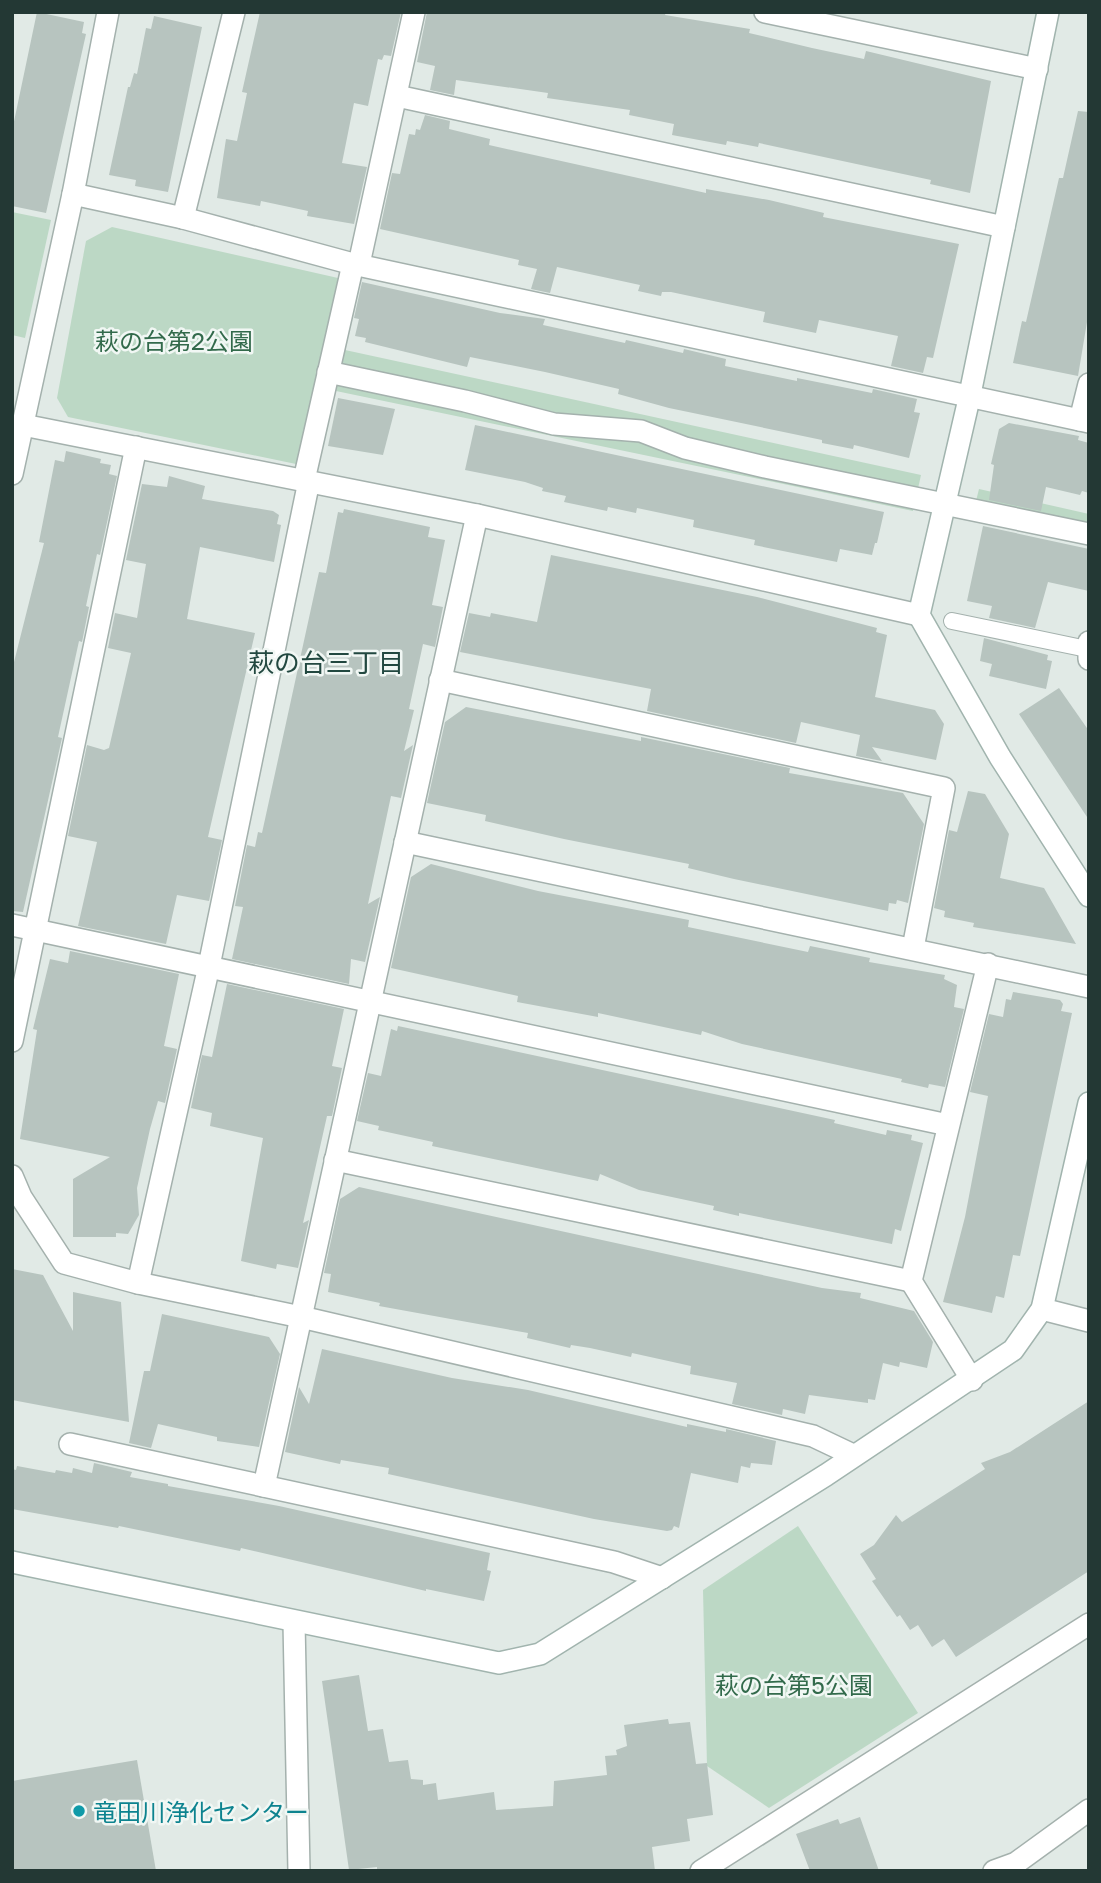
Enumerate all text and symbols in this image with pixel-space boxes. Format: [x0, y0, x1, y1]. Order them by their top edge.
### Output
park label: 萩の台第2公園 [95, 326, 253, 355]
district label: 萩の台三丁目 [248, 647, 404, 678]
park label: 萩の台第5公園 [715, 1670, 873, 1699]
place label: 竜田川浄化センター [93, 1797, 309, 1826]
marker: 竜田川浄化センター [71, 1803, 87, 1819]

